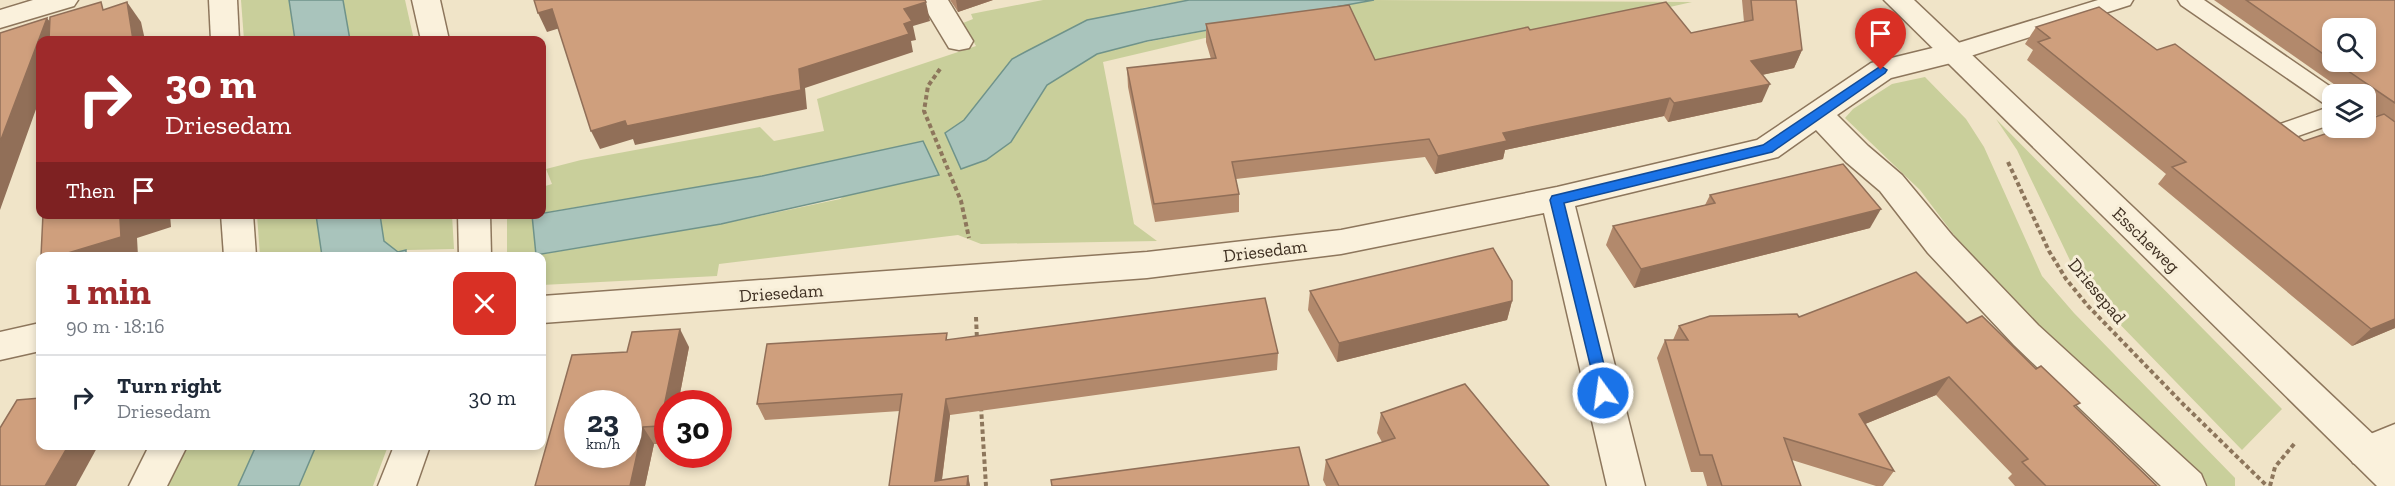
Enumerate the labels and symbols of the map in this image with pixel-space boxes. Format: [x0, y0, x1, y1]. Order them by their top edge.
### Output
pin [1855, 8, 1906, 70]
street label: Esscheweg [2108, 203, 2184, 278]
street label: Driesedam [1222, 235, 1309, 267]
street label: Driesepad [2063, 254, 2131, 328]
street label: Driesedam [738, 279, 824, 307]
position arrow [1571, 361, 1635, 425]
speed limit sign: 30 [654, 390, 732, 468]

